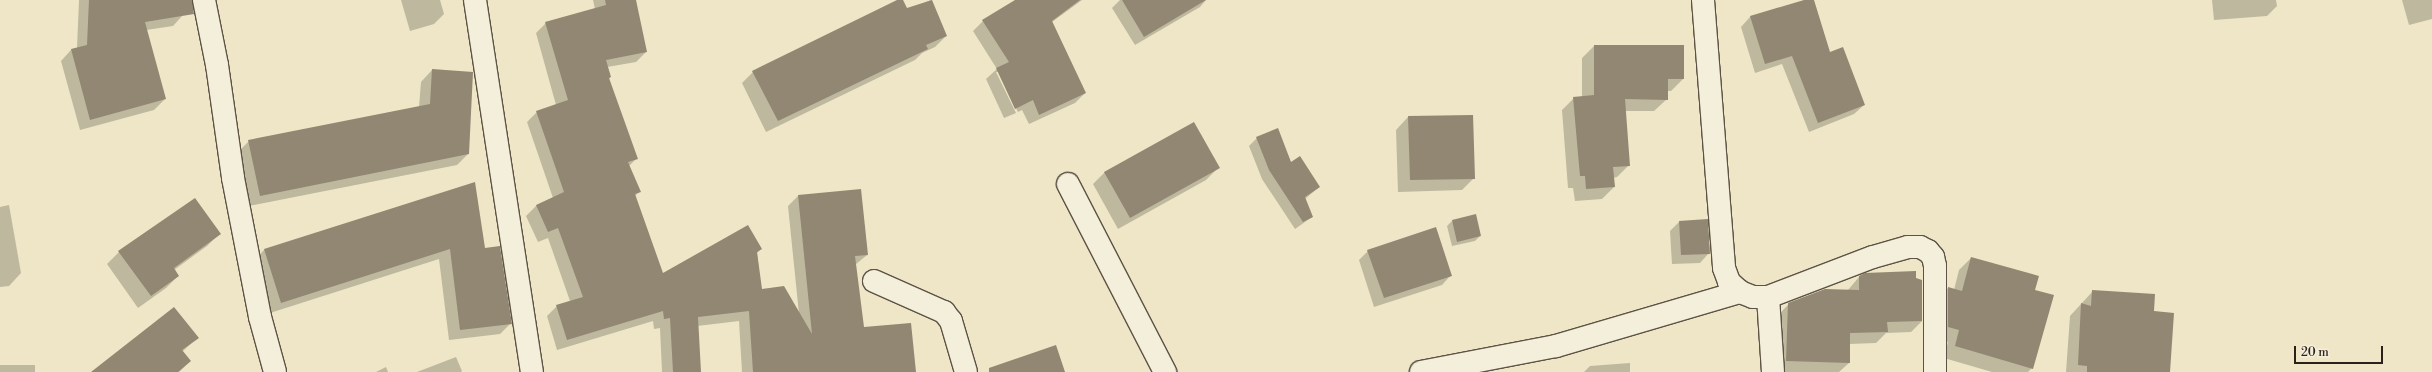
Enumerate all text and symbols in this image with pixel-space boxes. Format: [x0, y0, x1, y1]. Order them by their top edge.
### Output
scale bar [2296, 338, 2385, 364]
text: 20 m [2301, 345, 2329, 360]

